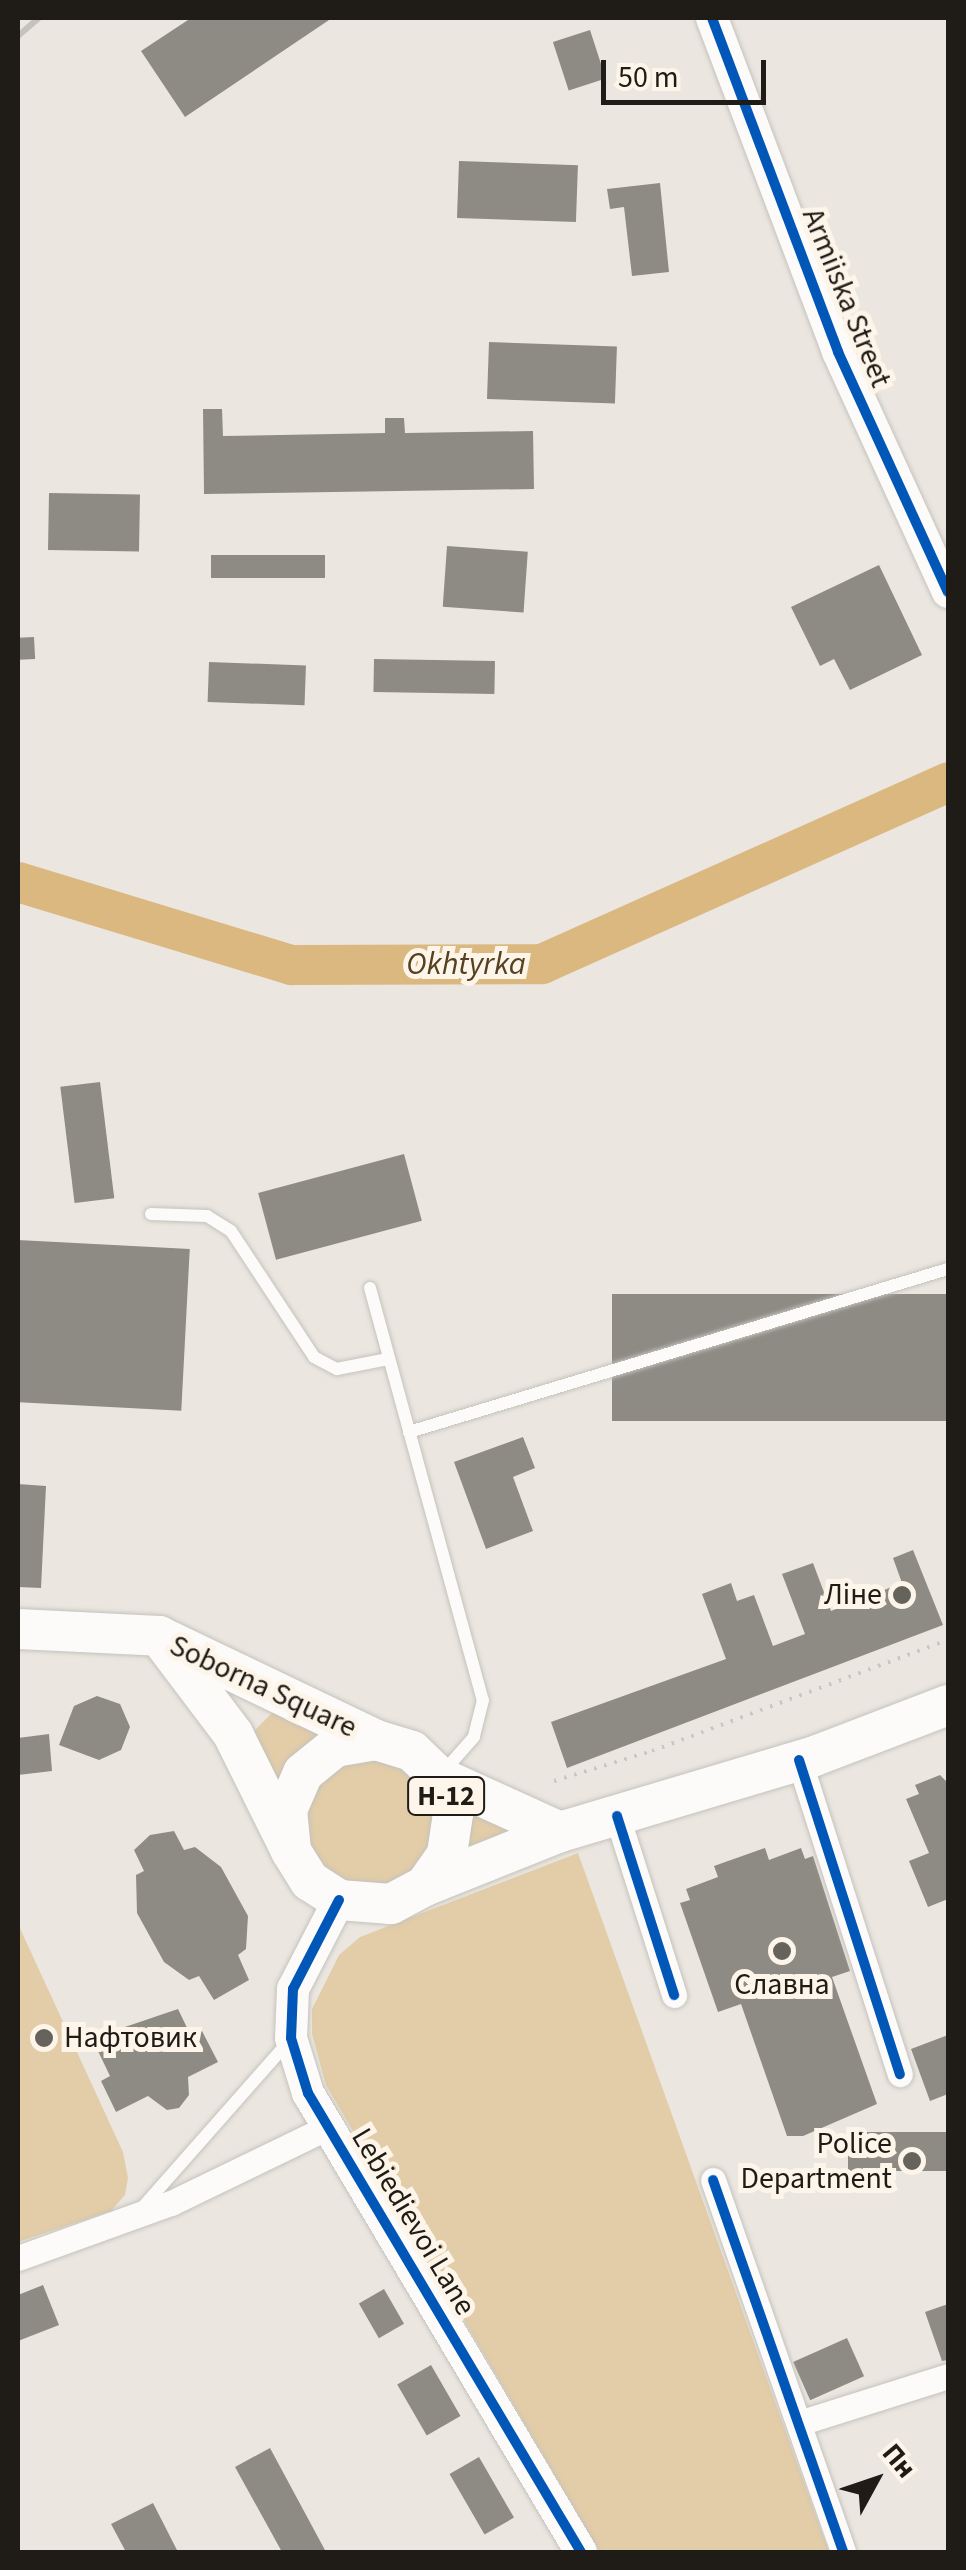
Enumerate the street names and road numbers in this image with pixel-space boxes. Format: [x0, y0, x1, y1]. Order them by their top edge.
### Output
street label: Armiiska Street [794, 203, 898, 393]
street label: Soborna Square [164, 1628, 362, 1746]
road number: Н-12 [406, 1773, 486, 1819]
street label: Lebiedievoi Lane [343, 2122, 483, 2322]

